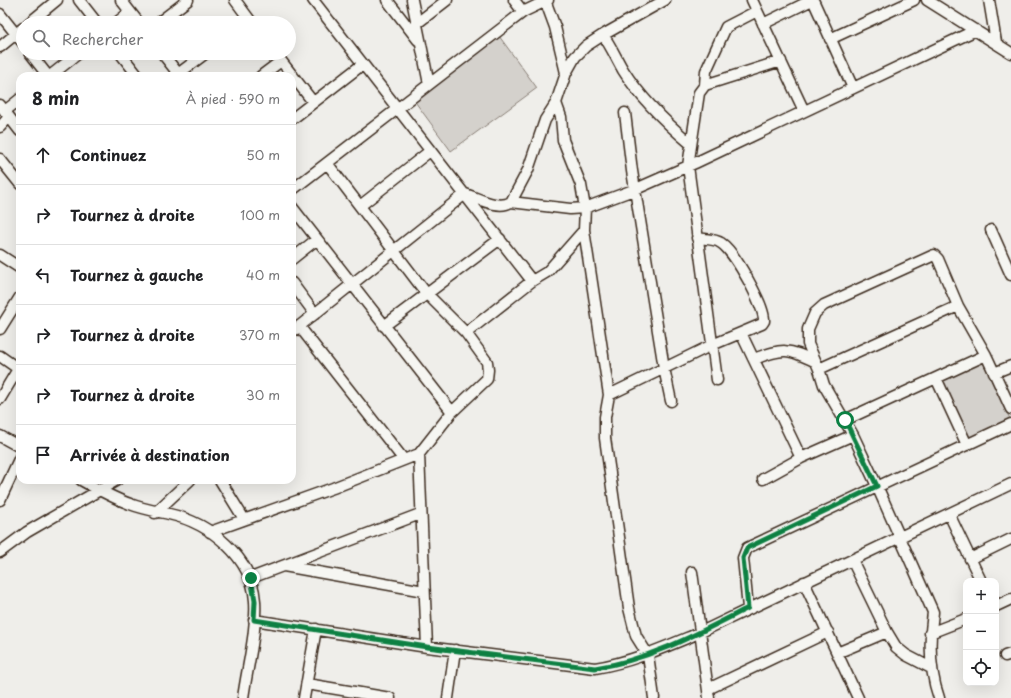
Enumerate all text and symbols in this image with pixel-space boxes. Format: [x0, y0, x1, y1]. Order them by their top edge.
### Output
search box [16, 16, 296, 60]
icon: search [30, 27, 52, 49]
text: Rechercher [62, 27, 143, 50]
text: 8 min [32, 85, 80, 111]
text: À pied · 590 m [186, 89, 280, 108]
text: Continuez [70, 143, 146, 166]
icon: ahead [32, 144, 54, 166]
text: 50 m [246, 145, 280, 164]
text: Tournez à droite [70, 203, 195, 226]
icon: right [32, 204, 54, 226]
text: 100 m [240, 205, 280, 224]
text: Tournez à gauche [70, 263, 204, 286]
icon: left [32, 264, 54, 286]
text: 40 m [246, 265, 280, 284]
text: Tournez à droite [70, 323, 195, 346]
icon: right [32, 324, 54, 346]
text: 370 m [239, 325, 280, 344]
text: Tournez à droite [70, 383, 195, 406]
icon: right [32, 384, 54, 406]
text: 30 m [246, 385, 280, 404]
route start [836, 411, 854, 429]
text: Arrivée à destination [70, 443, 230, 466]
icon: arrive [32, 444, 54, 466]
route end [242, 569, 260, 587]
map controls [963, 578, 999, 686]
button: + [963, 578, 999, 614]
button: − [963, 614, 999, 650]
button: locate [963, 650, 999, 686]

